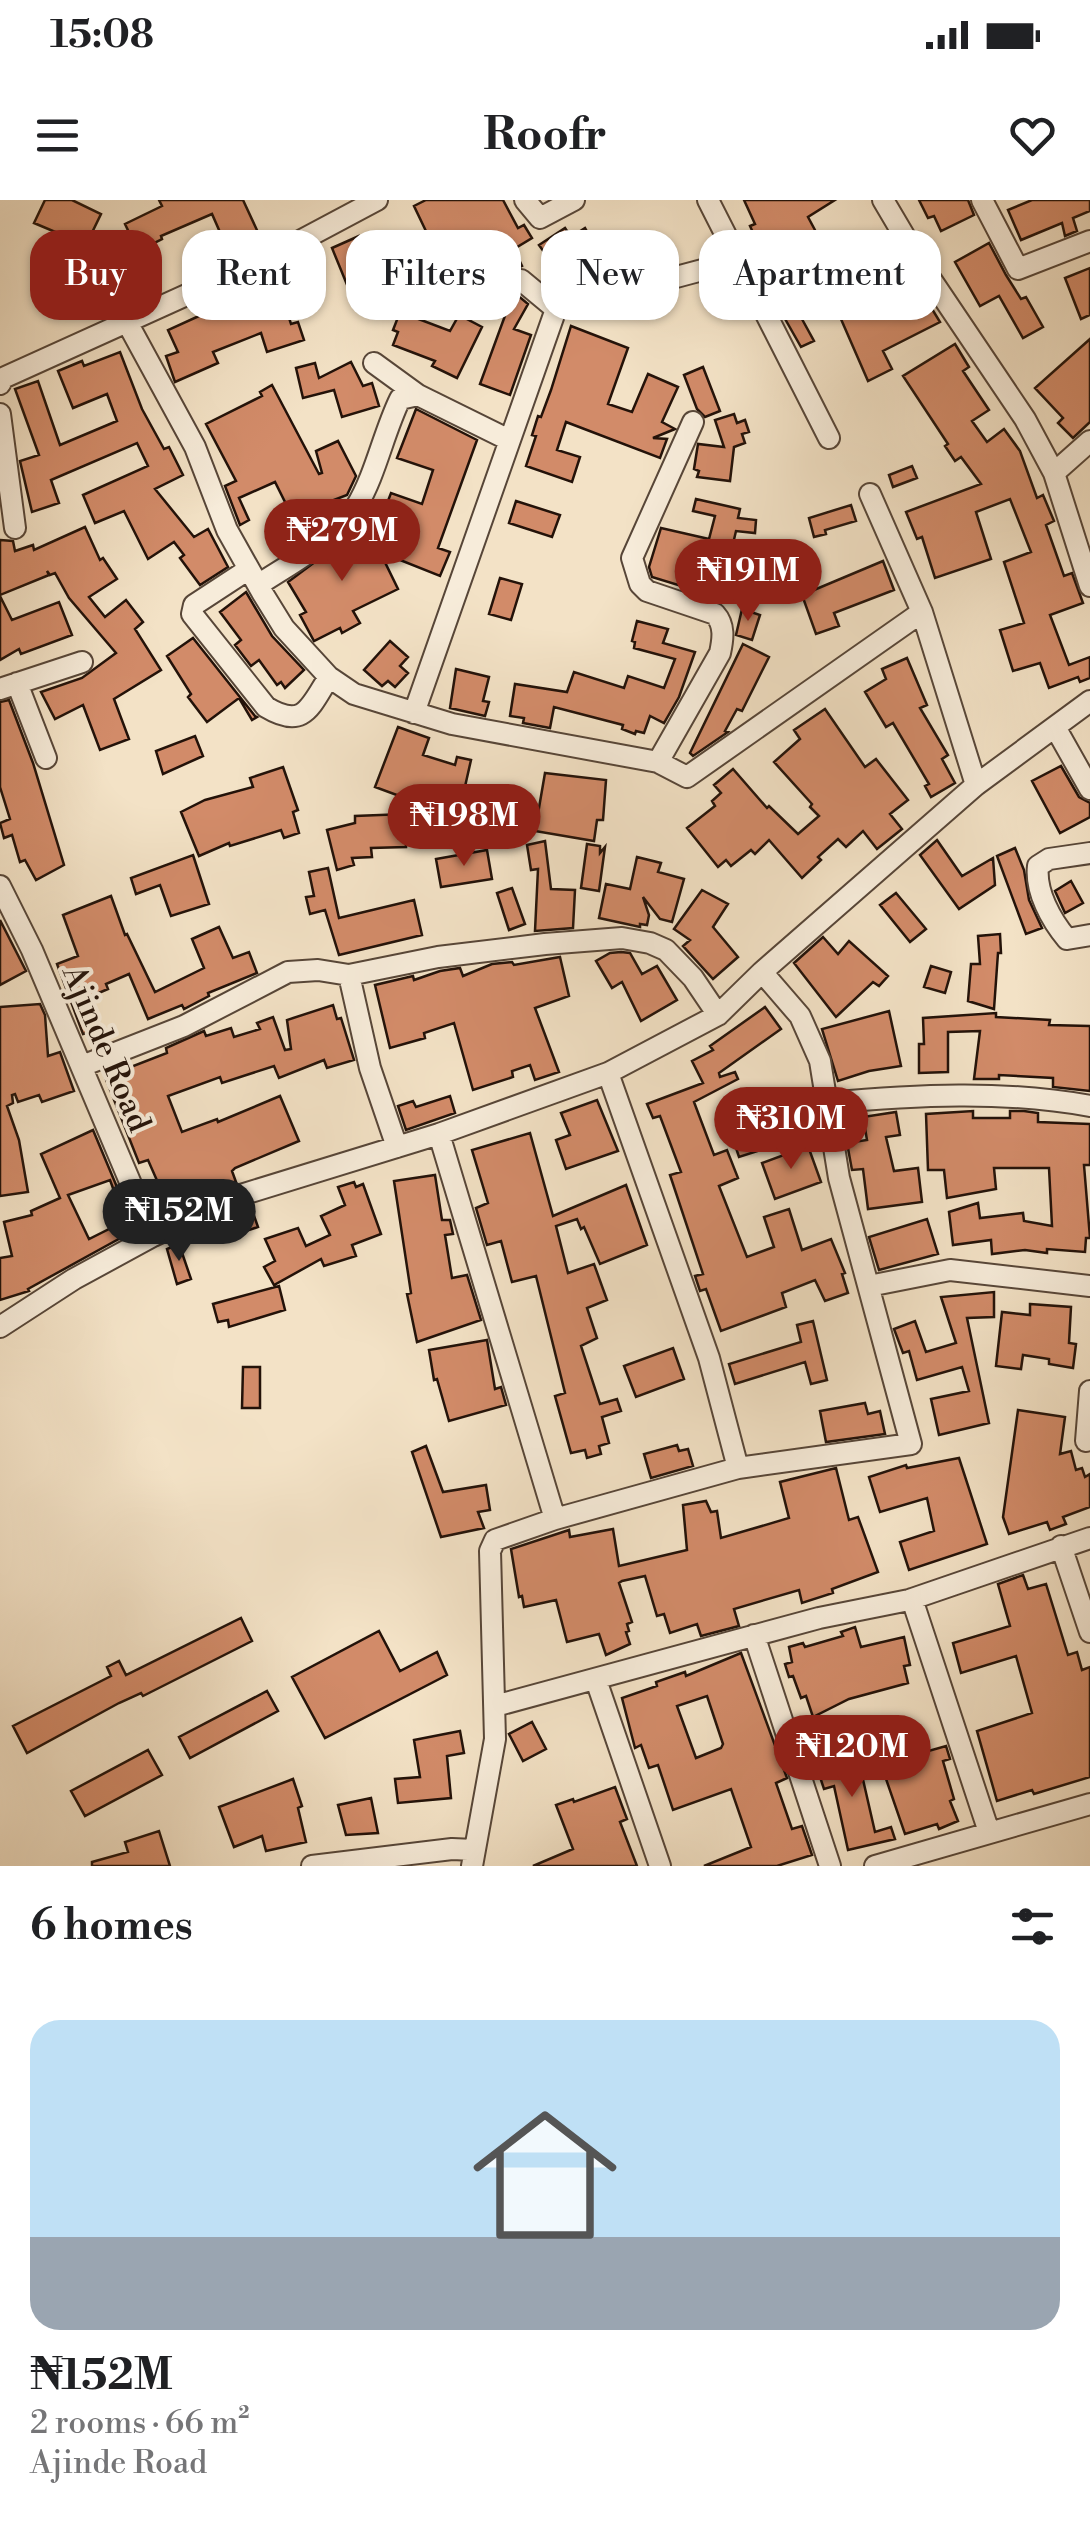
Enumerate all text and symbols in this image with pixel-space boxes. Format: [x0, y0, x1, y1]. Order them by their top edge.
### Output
text: 15:08 [50, 12, 154, 59]
text: Roofr [483, 107, 607, 164]
icon: menu [30, 108, 85, 163]
icon: heart [1005, 108, 1060, 163]
chip: Buy [30, 230, 162, 320]
chip: Rent [182, 230, 326, 320]
chip: Filters [346, 230, 521, 320]
chip: New [541, 230, 679, 320]
chip: Apartment [699, 230, 941, 320]
pin: ₦279M [272, 499, 412, 584]
text: ₦279M [286, 511, 398, 551]
pin: ₦191M [678, 539, 818, 624]
text: ₦191M [697, 551, 799, 591]
pin: ₦198M [394, 784, 534, 869]
text: ₦198M [410, 796, 518, 836]
street label: Ajinde Road [53, 958, 159, 1138]
pin: ₦310M [721, 1087, 861, 1172]
text: ₦310M [736, 1099, 846, 1139]
pin: ₦152M [109, 1179, 249, 1264]
text: ₦152M [125, 1191, 233, 1231]
pin: ₦120M [782, 1715, 922, 1800]
text: ₦120M [796, 1727, 908, 1767]
icon: filters [1005, 1899, 1060, 1954]
text: 6 homes [30, 1900, 193, 1953]
icon: home [455, 2085, 635, 2265]
text: ₦152M [30, 2350, 173, 2403]
text: 2 rooms · 66 m² [30, 2403, 249, 2443]
text: Ajinde Road [30, 2443, 207, 2483]

